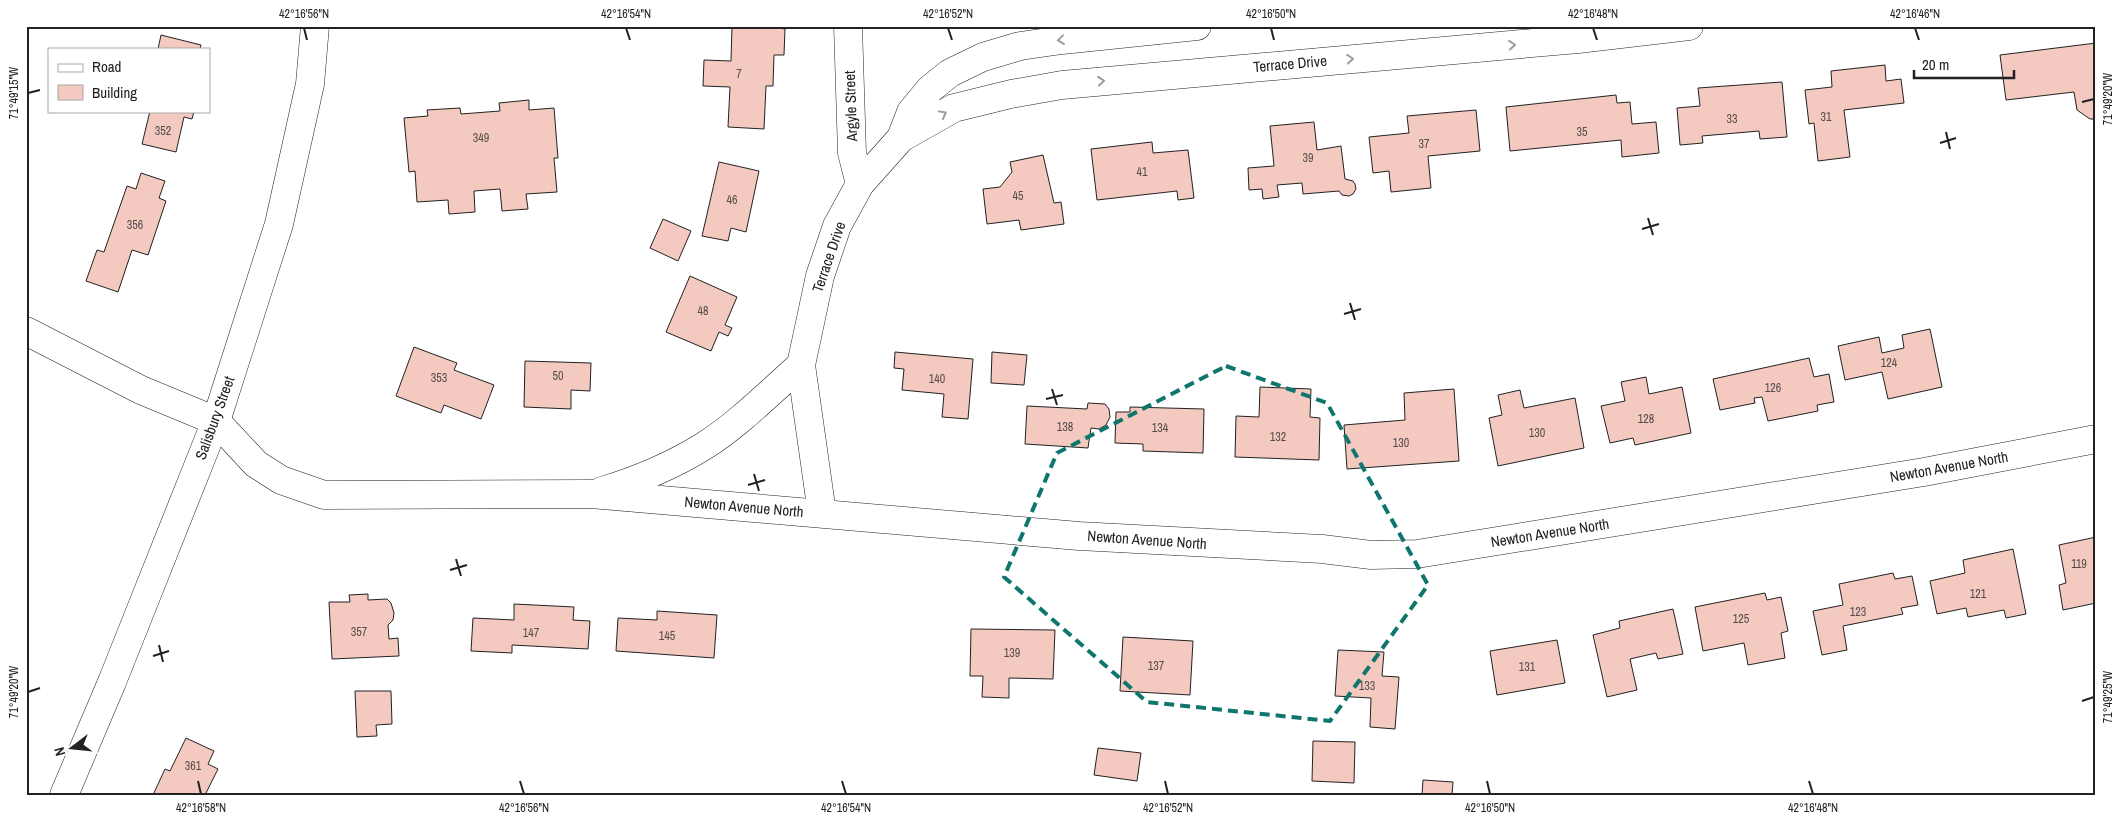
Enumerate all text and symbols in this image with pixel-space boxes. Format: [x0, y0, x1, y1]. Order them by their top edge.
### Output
text: 42°16'56"N [279, 6, 329, 22]
text: 42°16'54"N [601, 6, 651, 22]
text: 42°16'52"N [923, 6, 973, 22]
text: 42°16'50"N [1246, 6, 1296, 22]
text: 42°16'48"N [1568, 6, 1618, 22]
text: 42°16'46"N [1890, 6, 1940, 22]
one-way arrow [1057, 34, 1065, 45]
one-way arrow [1509, 40, 1517, 51]
legend [48, 48, 210, 112]
scale bar [1914, 48, 2014, 80]
street label: Terrace Drive [1252, 50, 1328, 77]
one-way arrow [1347, 54, 1355, 65]
text: 20 m [1922, 54, 1949, 75]
text: Road [92, 56, 121, 77]
text: 71°49'15"W [6, 66, 22, 119]
house number: 7 [736, 66, 742, 82]
street label: Argyle Street [839, 70, 862, 143]
text: 71°49'20"W [2100, 72, 2116, 125]
one-way arrow [1098, 76, 1106, 87]
text: Building [92, 82, 137, 103]
house number: 31 [1821, 109, 1832, 125]
one-way arrow [938, 110, 947, 120]
house number: 33 [1727, 111, 1737, 127]
house number: 352 [155, 123, 171, 139]
house number: 35 [1577, 124, 1588, 140]
house number: 349 [473, 130, 489, 146]
house number: 37 [1419, 136, 1430, 152]
house number: 39 [1303, 150, 1313, 166]
house number: 41 [1137, 164, 1148, 180]
house number: 45 [1013, 188, 1024, 204]
house number: 46 [727, 192, 737, 208]
house number: 356 [127, 217, 143, 233]
street label: Terrace Drive [807, 218, 851, 295]
house number: 48 [698, 303, 708, 319]
house number: 124 [1881, 355, 1898, 371]
house number: 50 [553, 368, 563, 384]
house number: 353 [431, 370, 447, 386]
house number: 140 [929, 371, 945, 387]
street label: Salisbury Street [190, 373, 240, 463]
house number: 126 [1765, 380, 1781, 396]
house number: 128 [1638, 411, 1654, 427]
house number: 138 [1057, 419, 1073, 435]
house number: 134 [1152, 420, 1169, 436]
house number: 130 [1529, 425, 1545, 441]
house number: 132 [1270, 429, 1286, 445]
house number: 130 [1393, 435, 1409, 451]
street label: Newton Avenue North [1888, 446, 2010, 487]
street label: Newton Avenue North [684, 491, 804, 522]
street label: Newton Avenue North [1489, 513, 1611, 552]
street label: Newton Avenue North [1087, 525, 1207, 554]
house number: 119 [2071, 556, 2087, 572]
house number: 121 [1970, 586, 1987, 602]
house number: 123 [1850, 604, 1866, 620]
house number: 125 [1733, 611, 1750, 627]
house number: 357 [351, 624, 368, 640]
house number: 147 [523, 625, 540, 641]
house number: 145 [659, 628, 676, 644]
house number: 139 [1004, 645, 1020, 661]
house number: 137 [1148, 658, 1165, 674]
house number: 131 [1519, 659, 1536, 675]
text: 71°49'20"W [6, 665, 22, 718]
text: 71°49'25"W [2100, 670, 2116, 723]
house number: 133 [1359, 678, 1375, 694]
north arrow [48, 724, 98, 774]
text: N [50, 745, 69, 758]
house number: 361 [185, 758, 202, 774]
text: 42°16'58"N [176, 800, 226, 816]
text: 42°16'56"N [499, 800, 549, 816]
text: 42°16'54"N [821, 800, 871, 816]
text: 42°16'52"N [1143, 800, 1193, 816]
text: 42°16'50"N [1465, 800, 1515, 816]
text: 42°16'48"N [1788, 800, 1838, 816]

